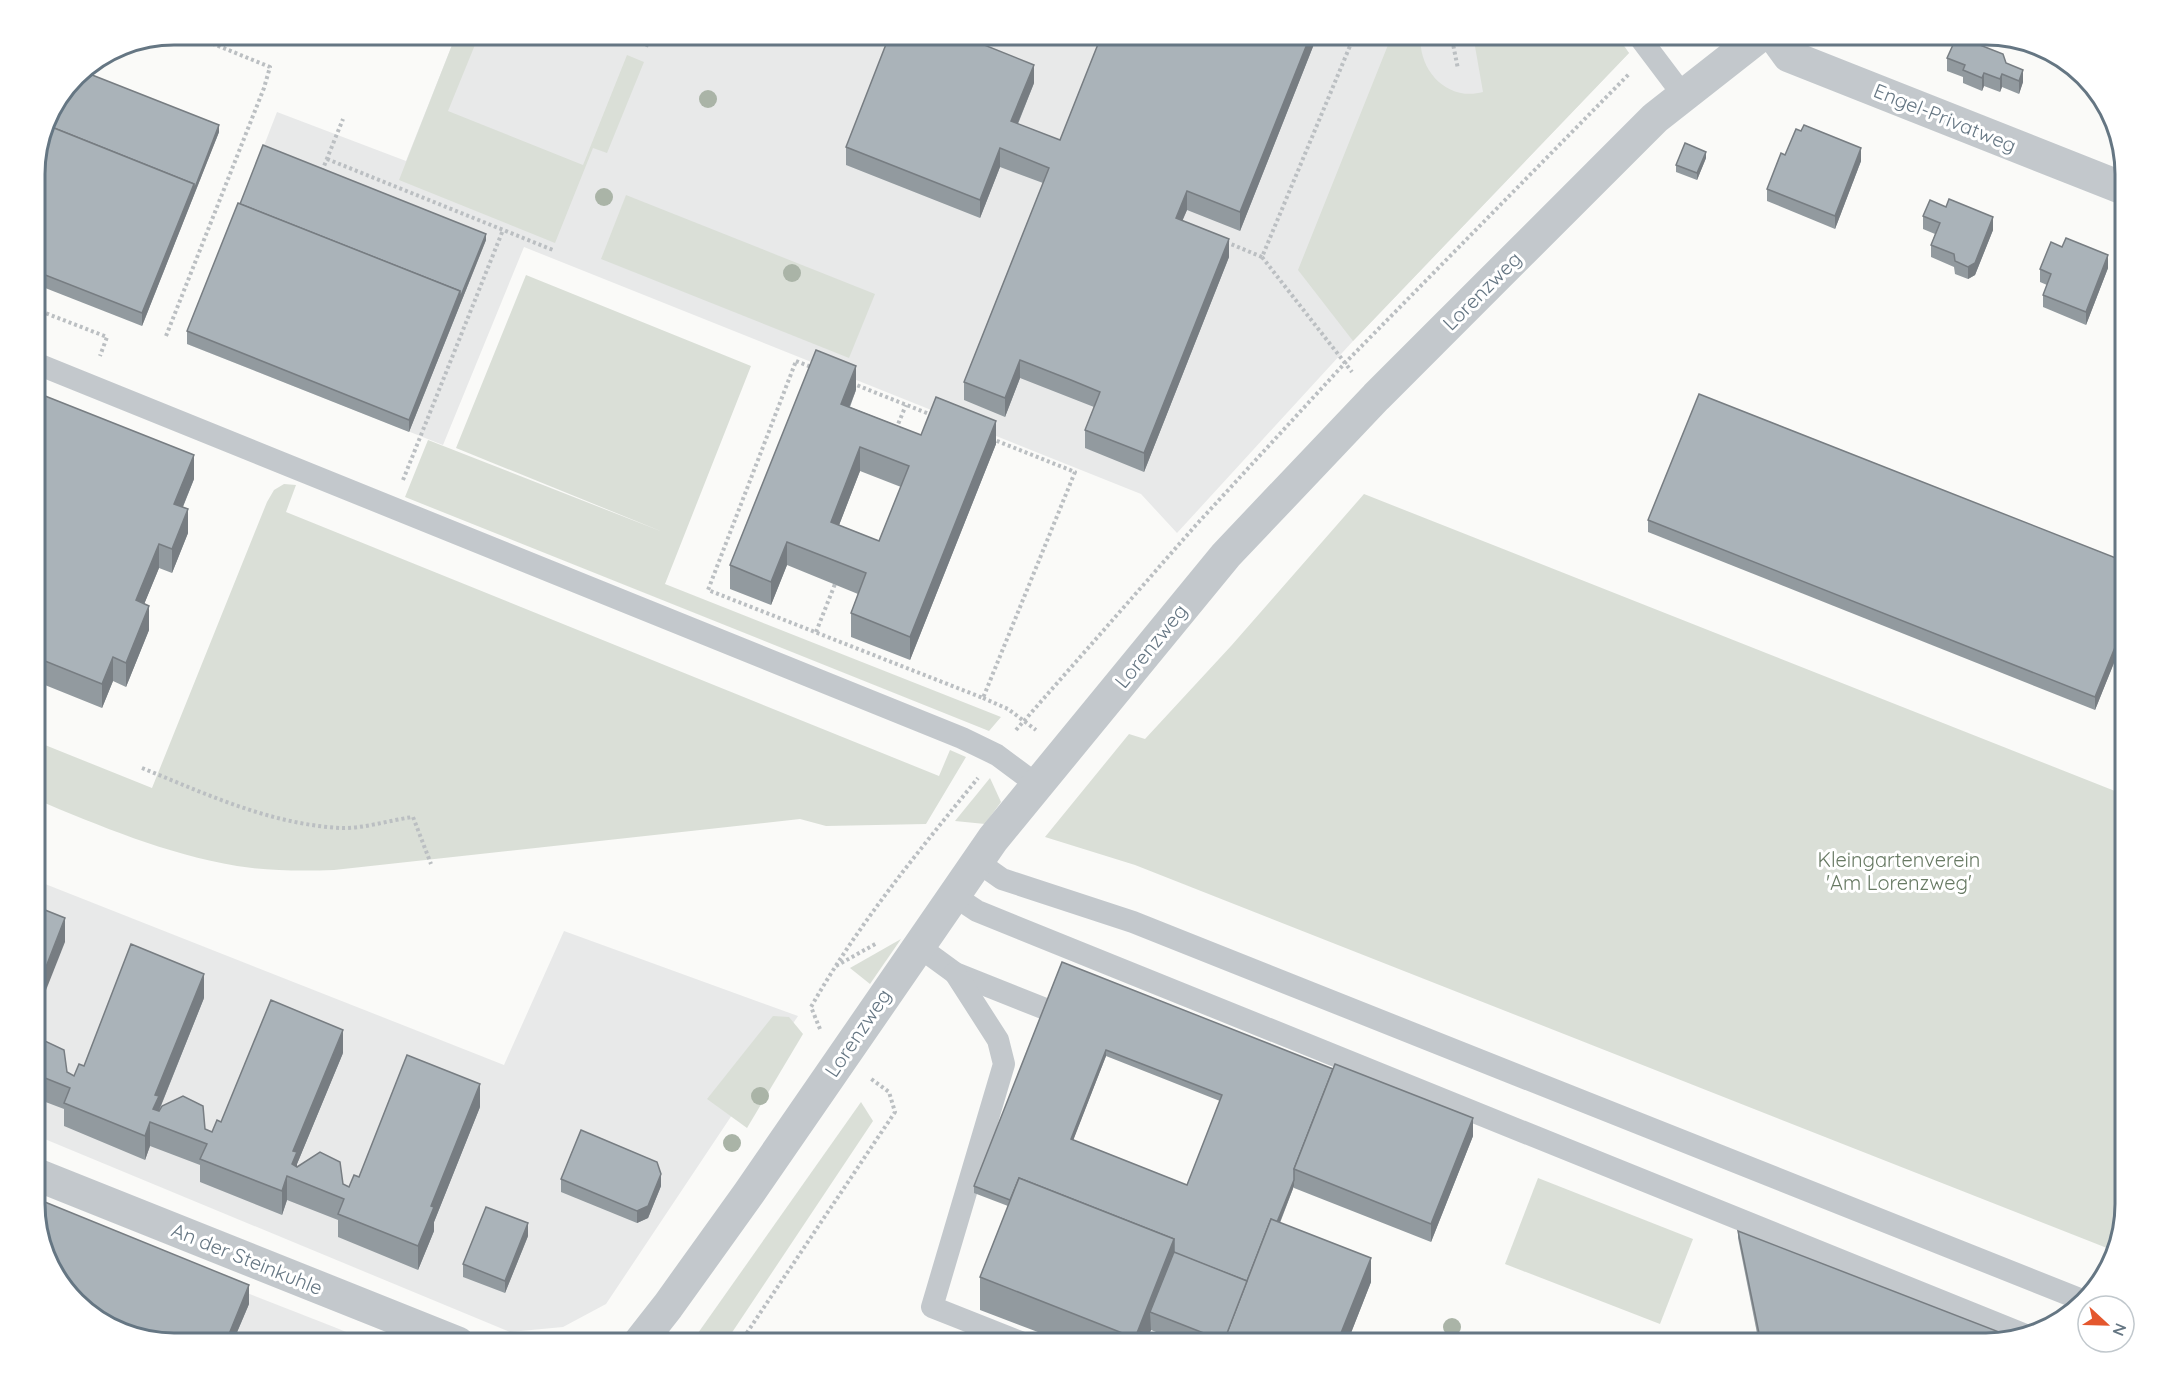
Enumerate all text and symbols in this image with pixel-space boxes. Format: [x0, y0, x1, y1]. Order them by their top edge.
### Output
street label: Engel-Privatweg [1870, 78, 2020, 158]
street label: Lorenzweg [1437, 246, 1526, 335]
street label: Lorenzweg [1109, 599, 1192, 693]
park label: Kleingartenverein 'Am Lorenzweg' [1818, 847, 1980, 895]
street label: Lorenzweg [819, 984, 896, 1082]
street label: An der Steinkuhle [168, 1217, 326, 1300]
north arrow [2076, 1294, 2136, 1354]
text: N [2108, 1320, 2131, 1339]

